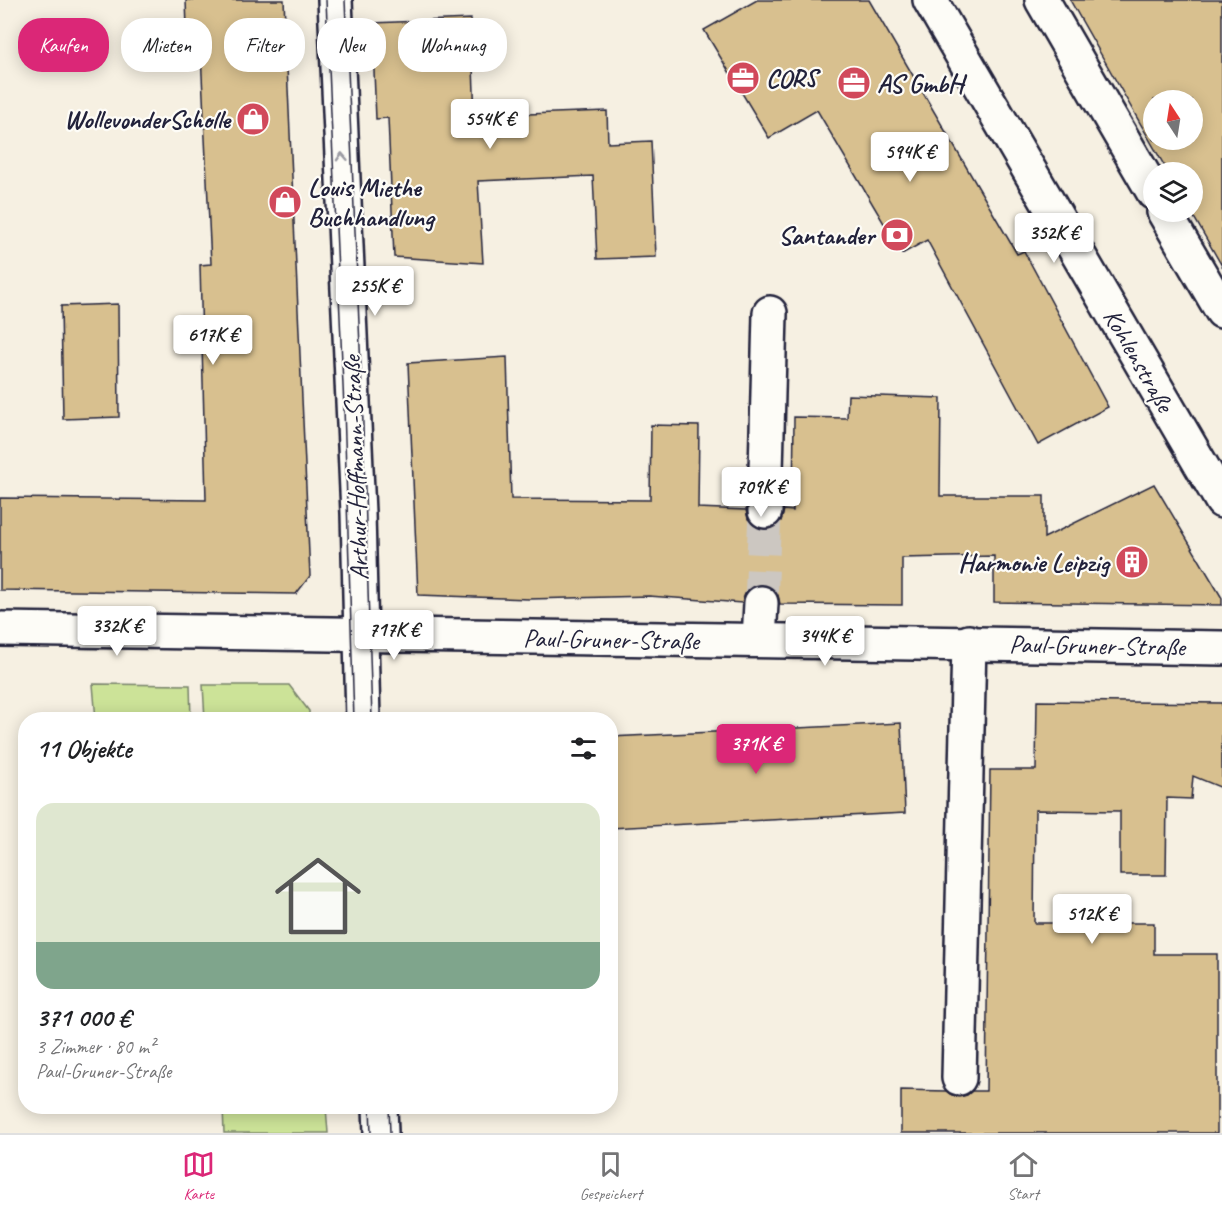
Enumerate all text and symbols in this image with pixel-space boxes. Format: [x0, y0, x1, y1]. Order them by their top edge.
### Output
chip: Kaufen [18, 18, 109, 72]
chip: Mieten [121, 18, 212, 72]
chip: Filter [224, 18, 305, 72]
chip: Neu [317, 18, 386, 72]
chip: Wohnung [398, 18, 507, 72]
office icon: CORS [725, 60, 761, 96]
place label: CORS [766, 62, 821, 95]
office icon: AS GmbH [836, 65, 872, 101]
place label: AS GmbH [877, 67, 968, 100]
north arrow [1143, 90, 1203, 150]
map controls [1143, 90, 1203, 222]
pin: 554K € [441, 99, 539, 150]
shop icon: WollevonderScholle [235, 101, 271, 137]
place label: WollevonderScholle [64, 103, 232, 136]
text: 554K € [465, 106, 515, 131]
pin: 594K € [861, 132, 959, 183]
text: 594K € [885, 139, 935, 164]
one-way arrow [336, 153, 349, 162]
button: layers [1143, 162, 1203, 222]
place label: Louis Miethe Buchhandlung [308, 171, 436, 234]
shop icon: Louis Miethe Buchhandlung [267, 184, 303, 220]
pin: 352K € [1005, 213, 1103, 264]
bank icon: Santander [879, 217, 915, 253]
place label: Santander [778, 219, 877, 252]
text: 352K € [1029, 220, 1079, 245]
pin: 255K € [326, 266, 424, 317]
text: 255K € [350, 273, 400, 298]
street label: Kohlenstraße [1096, 303, 1183, 420]
pin: 617K € [164, 315, 262, 366]
text: 617K € [187, 322, 239, 347]
street label: Arthur-Hoffmann-Straße [335, 352, 376, 581]
pin: 709K € [712, 467, 810, 518]
text: 709K € [736, 474, 786, 499]
building icon: Harmonie Leipzig [1114, 544, 1150, 580]
place label: Harmonie Leipzig [958, 546, 1112, 579]
pin: 332K € [68, 606, 166, 657]
pin: 717K € [345, 610, 443, 661]
text: 332K € [92, 613, 143, 638]
pin: 344K € [776, 616, 874, 667]
text: 717K € [369, 617, 419, 642]
street label: Paul-Gruner-Straße [523, 621, 702, 658]
text: 344K € [800, 623, 851, 648]
street label: Paul-Gruner-Straße [1009, 627, 1188, 664]
pin: 371K € [707, 724, 805, 775]
text: 371K € [731, 731, 781, 756]
text: 11 Objekte [36, 732, 132, 765]
icon: filters [567, 732, 600, 765]
icon: home [264, 842, 372, 950]
pin: 512K € [1043, 894, 1141, 945]
text: 512K € [1067, 901, 1117, 926]
text: 371 000 € [36, 1001, 130, 1034]
text: 3 Zimmer · 80 m² [36, 1034, 155, 1059]
text: Paul-Gruner-Straße [36, 1059, 171, 1084]
tab: Karte [182, 1148, 215, 1204]
tab: Gespeichert [580, 1148, 642, 1204]
tab: Start [1007, 1148, 1040, 1204]

